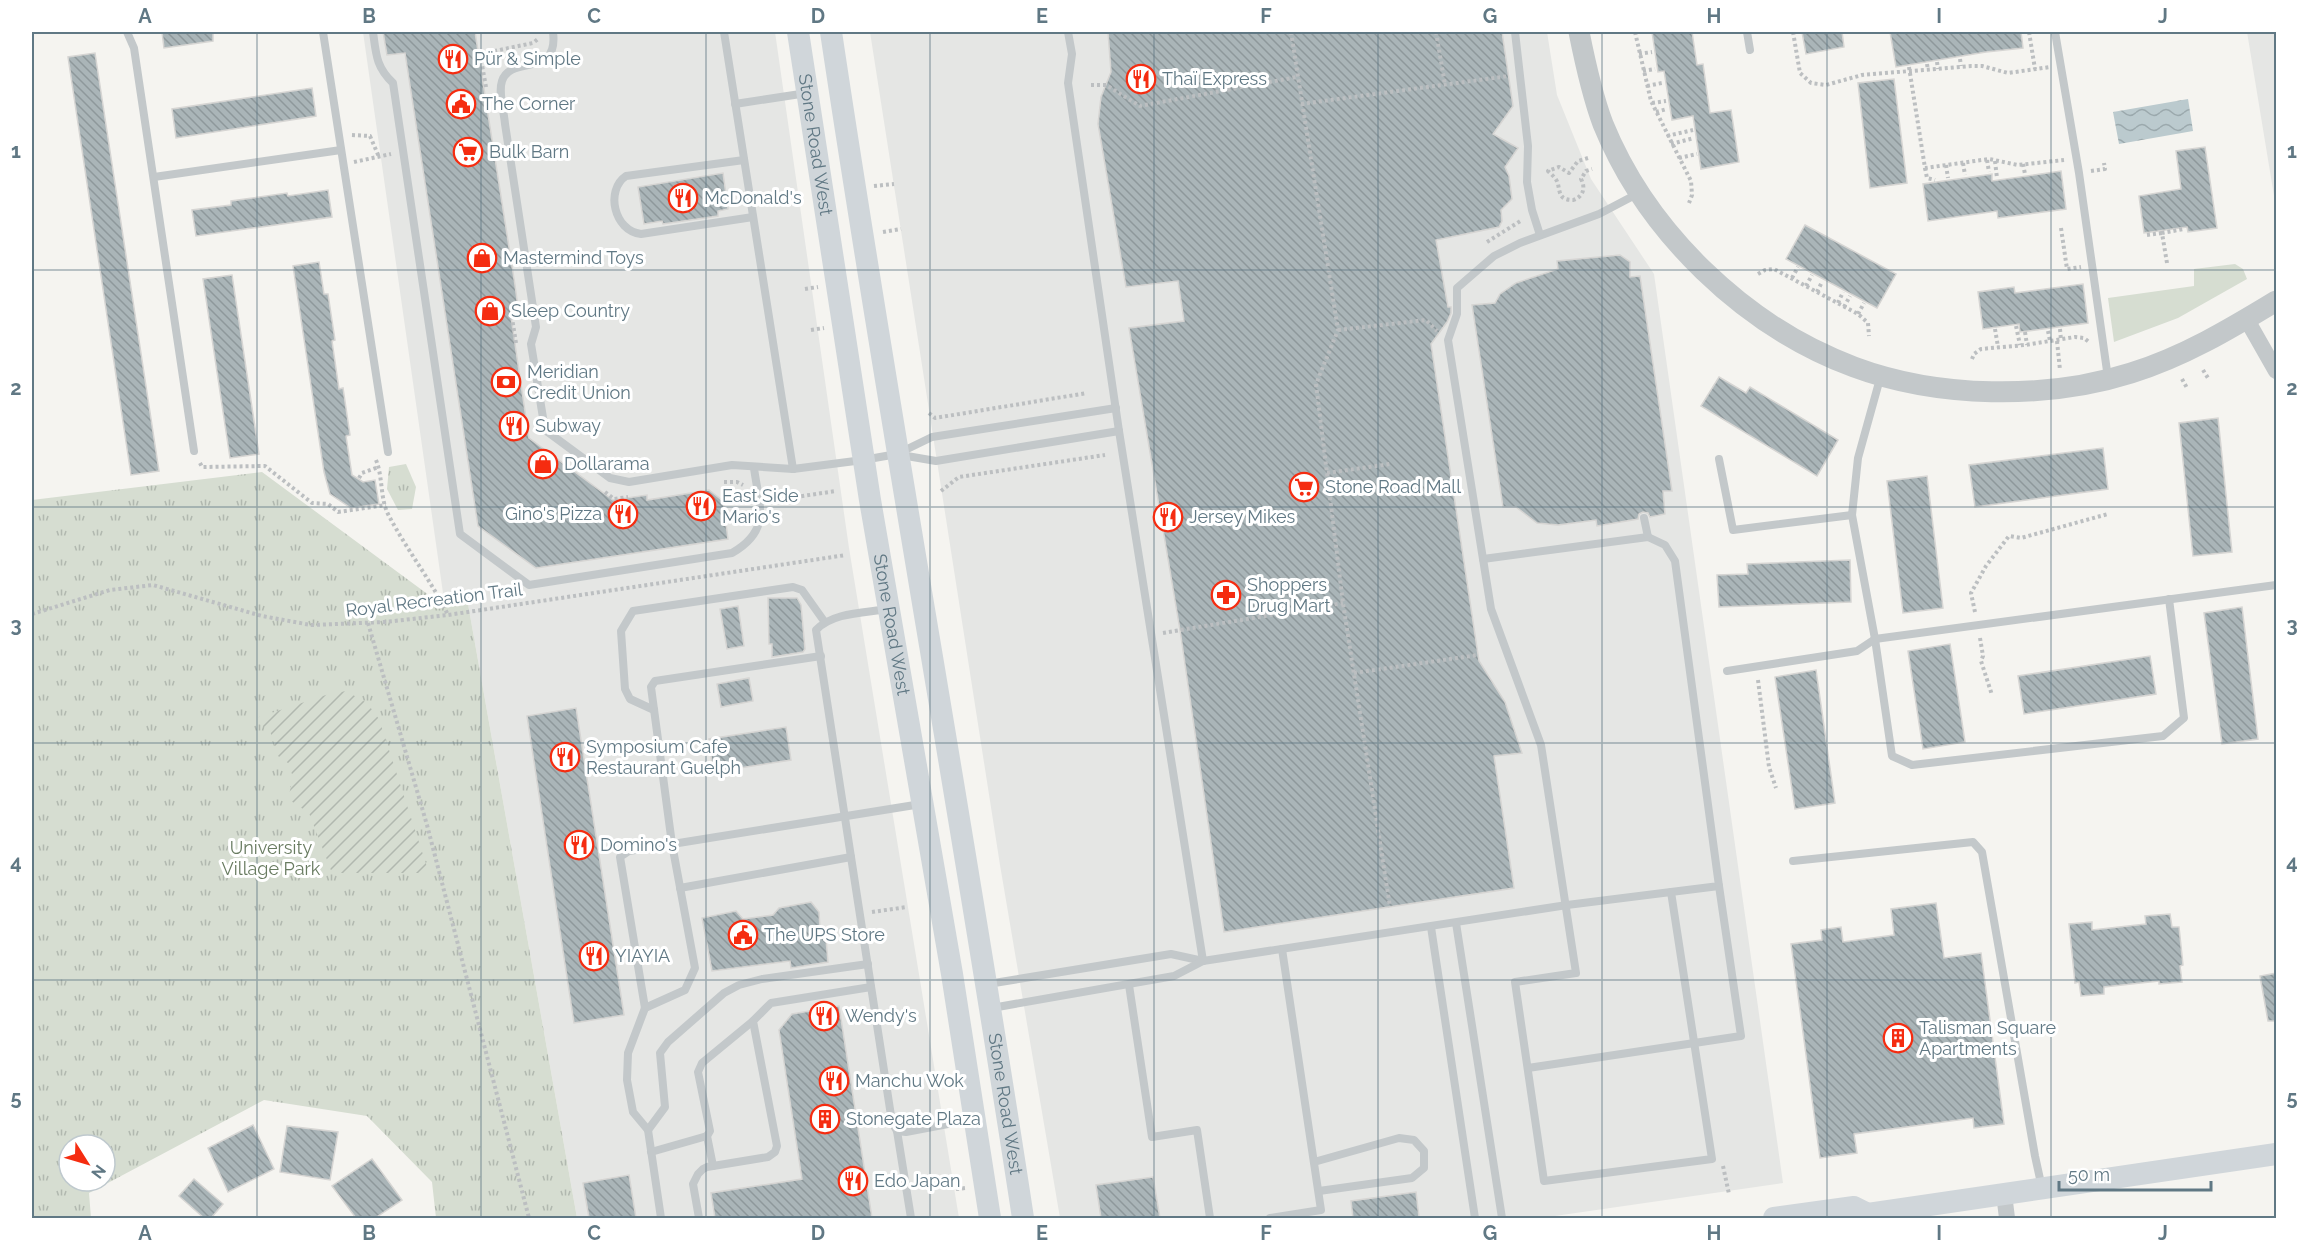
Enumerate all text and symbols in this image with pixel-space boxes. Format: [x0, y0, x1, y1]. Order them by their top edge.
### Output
text: A [138, 4, 152, 28]
text: B [362, 4, 376, 28]
text: C [587, 4, 601, 28]
text: D [811, 4, 825, 28]
text: E [1036, 4, 1048, 28]
text: F [1260, 4, 1272, 28]
text: G [1483, 4, 1497, 28]
text: H [1707, 4, 1721, 28]
text: I [1936, 4, 1942, 28]
text: J [2158, 4, 2168, 28]
restaurant icon: Pür & Simple [437, 43, 469, 75]
place label: Pür & Simple [474, 48, 581, 69]
restaurant icon: Thaï Express [1125, 63, 1157, 95]
place label: Thaï Express [1162, 68, 1267, 89]
street label: Stone Road West [795, 72, 837, 217]
public building icon: The Corner [445, 88, 477, 120]
place label: The Corner [482, 93, 576, 114]
supermarket icon: Bulk Barn [452, 136, 484, 168]
text: 1 [11, 139, 21, 163]
text: 1 [2287, 139, 2297, 163]
place label: Bulk Barn [489, 141, 569, 162]
restaurant icon: McDonald's [667, 182, 699, 214]
place label: McDonald's [704, 187, 802, 208]
shop icon: Mastermind Toys [466, 242, 498, 274]
place label: Mastermind Toys [503, 247, 644, 268]
shop icon: Sleep Country [474, 295, 506, 327]
place label: Sleep Country [511, 300, 630, 321]
place label: Meridian Credit Union [527, 361, 631, 403]
bank icon: Meridian Credit Union [490, 366, 522, 398]
text: 2 [10, 376, 22, 400]
text: 2 [2286, 376, 2298, 400]
restaurant icon: Subway [498, 410, 530, 442]
place label: Subway [535, 415, 601, 436]
shop icon: Dollarama [527, 448, 559, 480]
place label: Dollarama [564, 453, 650, 474]
supermarket icon: Stone Road Mall [1288, 471, 1320, 503]
place label: Stone Road Mall [1325, 476, 1461, 497]
place label: East Side Mario's [722, 485, 799, 527]
restaurant icon: East Side Mario's [685, 490, 717, 522]
restaurant icon: Gino's Pizza [607, 498, 639, 530]
restaurant icon: Jersey Mikes [1152, 501, 1184, 533]
place label: Gino's Pizza [505, 503, 602, 524]
place label: Jersey Mikes [1189, 506, 1296, 527]
street label: Stone Road West [870, 552, 915, 697]
place label: Shoppers Drug Mart [1247, 574, 1330, 616]
street label: Royal Recreation Trail [344, 578, 524, 621]
pharmacy icon: Shoppers Drug Mart [1210, 579, 1242, 611]
text: 3 [10, 613, 22, 637]
text: 3 [2286, 613, 2298, 637]
place label: Symposium Cafe Restaurant Guelph [586, 736, 741, 778]
restaurant icon: Symposium Cafe Restaurant Guelph [549, 741, 581, 773]
restaurant icon: Domino's [563, 829, 595, 861]
place label: Domino's [600, 834, 677, 855]
park label: University Village Park [222, 837, 321, 879]
text: 4 [10, 850, 22, 874]
text: 4 [2286, 850, 2298, 874]
public building icon: The UPS Store [727, 919, 759, 951]
place label: The UPS Store [764, 924, 885, 945]
restaurant icon: YIAYIA [578, 940, 610, 972]
place label: YIAYIA [615, 945, 670, 966]
restaurant icon: Wendy's [808, 1000, 840, 1032]
place label: Wendy's [845, 1005, 917, 1026]
place label: Talisman Square Apartments [1919, 1017, 2056, 1059]
building icon: Talisman Square Apartments [1882, 1022, 1914, 1054]
street label: Stone Road West [984, 1031, 1027, 1176]
restaurant icon: Manchu Wok [818, 1065, 850, 1097]
place label: Manchu Wok [855, 1070, 964, 1091]
text: 5 [10, 1086, 22, 1110]
text: 5 [2286, 1086, 2298, 1110]
building icon: Stonegate Plaza [809, 1103, 841, 1135]
place label: Stonegate Plaza [846, 1108, 981, 1129]
north arrow [57, 1133, 117, 1193]
scale bar [2059, 1154, 2210, 1192]
text: N [87, 1161, 110, 1182]
text: 50 m [2068, 1164, 2110, 1185]
restaurant icon: Edo Japan [837, 1165, 869, 1197]
place label: Edo Japan [874, 1170, 960, 1191]
text: A [138, 1221, 152, 1245]
text: B [362, 1221, 376, 1245]
text: C [587, 1221, 601, 1245]
text: D [811, 1221, 825, 1245]
text: E [1036, 1221, 1048, 1245]
text: F [1260, 1221, 1272, 1245]
text: G [1483, 1221, 1497, 1245]
text: H [1707, 1221, 1721, 1245]
text: I [1936, 1221, 1942, 1245]
text: J [2158, 1221, 2168, 1245]

